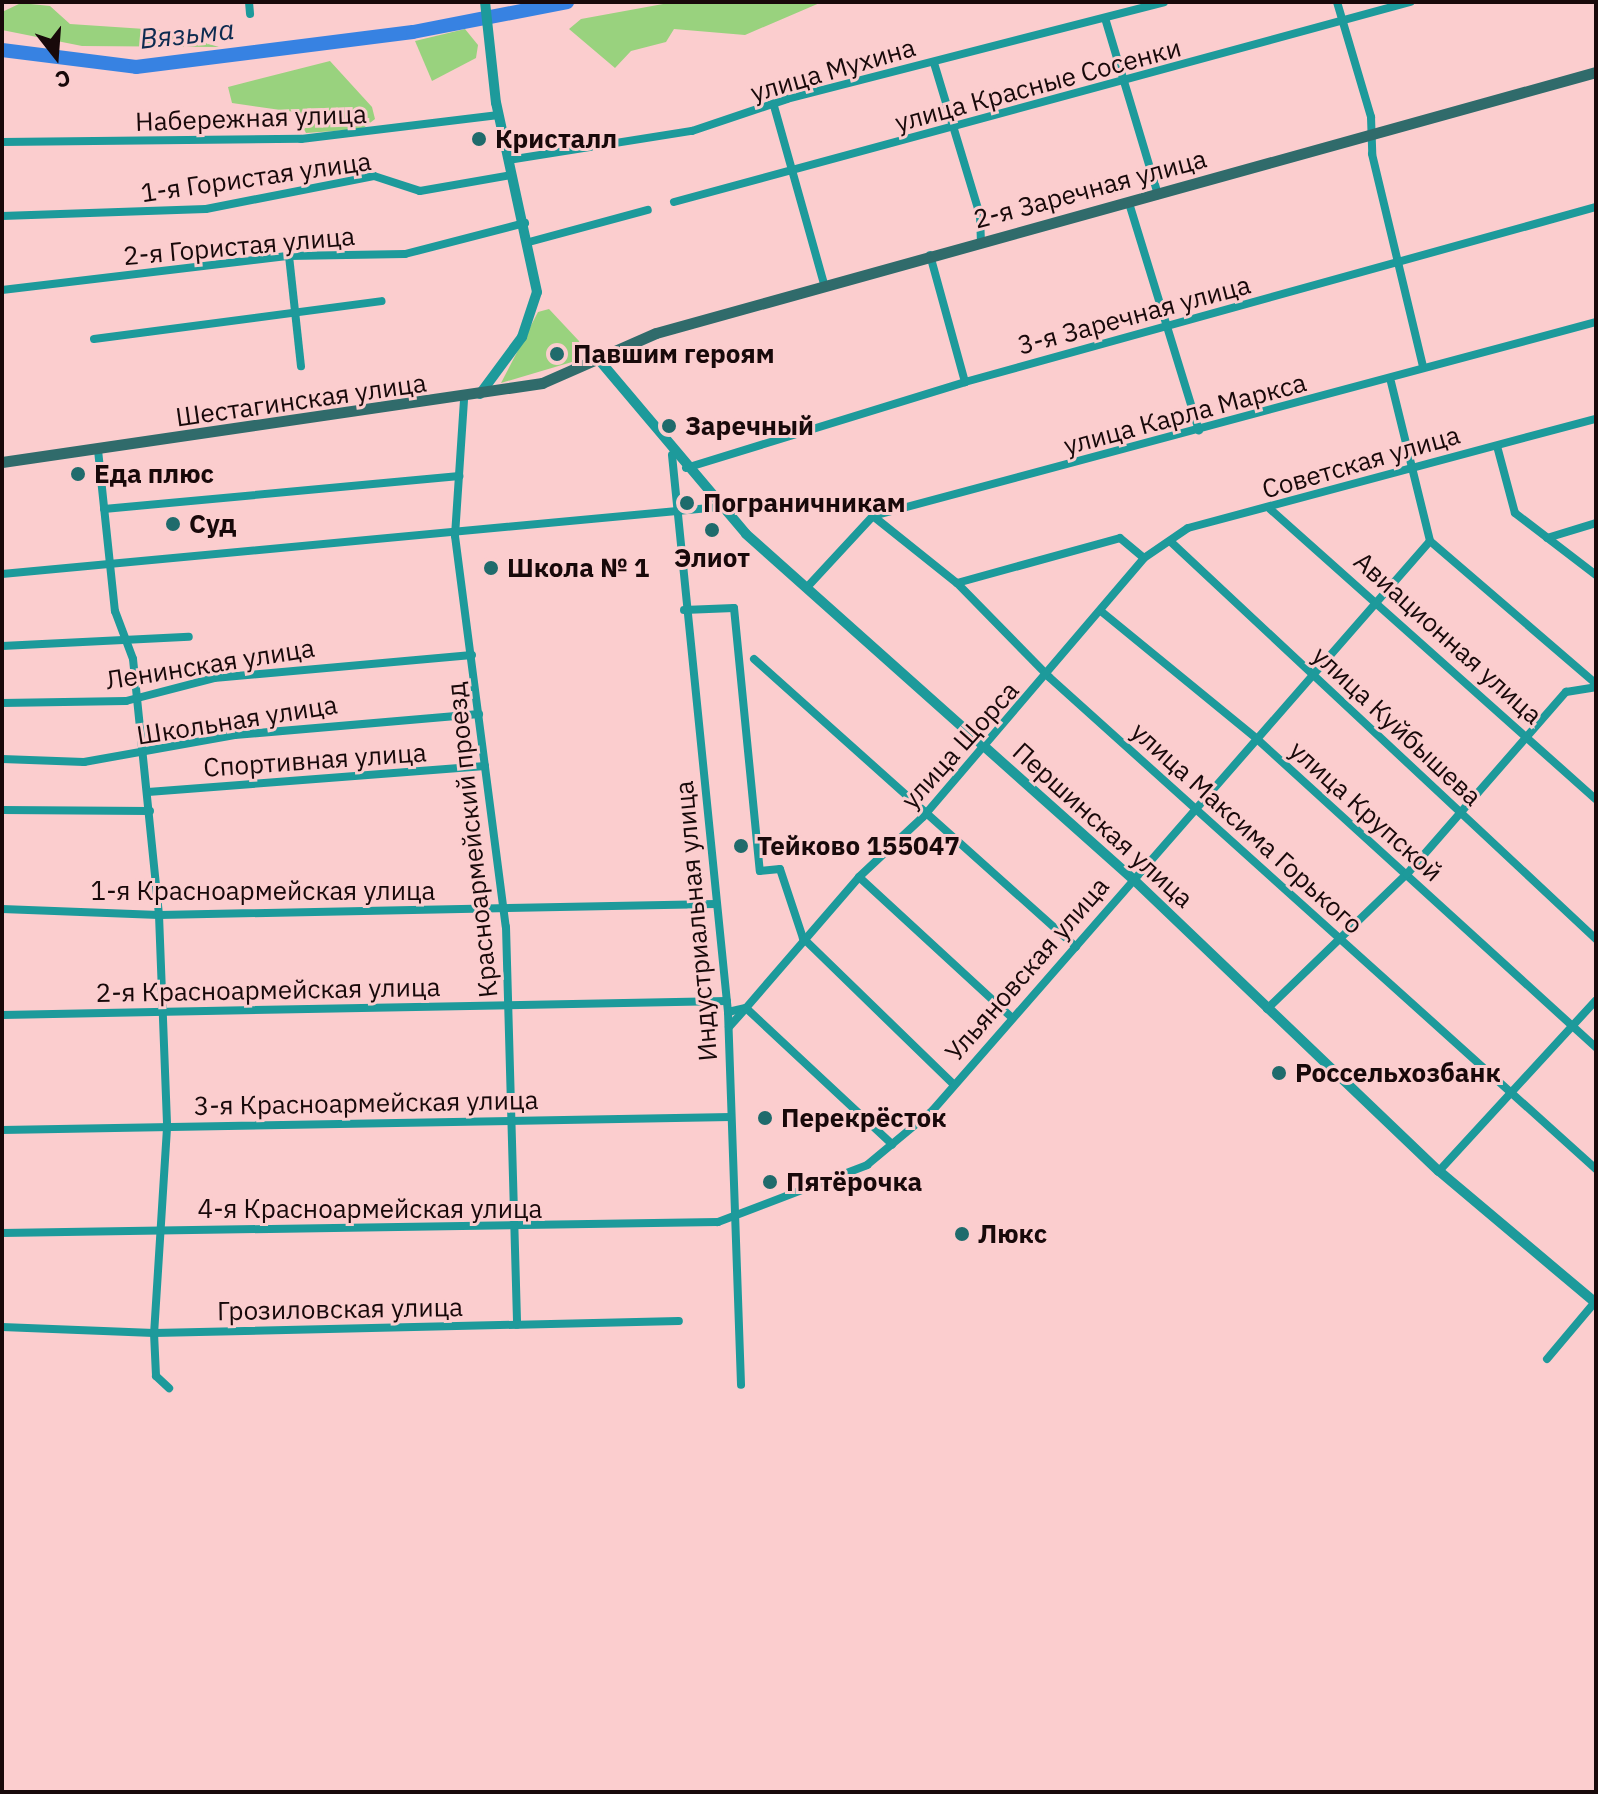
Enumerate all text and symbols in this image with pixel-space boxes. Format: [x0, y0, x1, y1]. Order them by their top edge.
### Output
water label: Вязьма [138, 12, 236, 56]
north arrow [16, 16, 96, 96]
street label: улица Мухина [747, 32, 919, 108]
street label: улица Красные Сосенки [892, 32, 1184, 138]
text: С [52, 63, 74, 95]
street label: Набережная улица [135, 98, 367, 138]
place label: Кристалл [495, 123, 617, 155]
marker: Кристалл [470, 130, 488, 148]
street label: 2-я Заречная улица [970, 143, 1210, 235]
street label: 1-я Гористая улица [139, 145, 373, 209]
street label: 2-я Гористая улица [122, 220, 356, 272]
street label: 3-я Заречная улица [1014, 269, 1254, 361]
place label: Павшим героям [573, 338, 775, 370]
marker: Павшим героям [548, 345, 566, 363]
street label: Шестагинская улица [174, 367, 428, 433]
street label: улица Карла Маркса [1060, 367, 1310, 461]
place label: Заречный [685, 410, 814, 442]
marker: Заречный [660, 417, 678, 435]
street label: Советская улица [1259, 419, 1463, 505]
place label: Еда плюс [94, 458, 214, 490]
marker: Еда плюс [69, 465, 87, 483]
place label: Пограничникам [703, 487, 906, 519]
marker: Пограничникам [678, 494, 696, 512]
place label: Суд [189, 508, 236, 540]
marker: Суд [164, 515, 182, 533]
marker: Элиот [703, 521, 721, 539]
place label: Элиот [674, 542, 750, 574]
street label: Авиационная улица [1348, 545, 1548, 731]
place label: Школа № 1 [507, 552, 649, 584]
marker: Школа № 1 [482, 559, 500, 577]
street label: Ленинская улица [103, 632, 317, 696]
street label: улица Куйбышева [1306, 640, 1488, 812]
street label: улица Щорса [895, 675, 1025, 815]
street label: Красноармейский проезд [440, 681, 504, 999]
street label: Школьная улица [134, 689, 340, 751]
street label: улица Максима Горького [1125, 716, 1369, 940]
street label: улица Крупской [1283, 734, 1449, 888]
street label: Першинская улица [1006, 736, 1200, 914]
street label: Спортивная улица [202, 737, 428, 783]
street label: Индустриальная улица [668, 780, 724, 1062]
place label: Тейково 155047 [757, 830, 960, 862]
marker: Тейково 155047 [732, 837, 750, 855]
street label: Ульяновская улица [939, 871, 1115, 1067]
street label: 1-я Красноармейская улица [91, 875, 435, 907]
street label: 2-я Красноармейская улица [95, 971, 441, 1009]
place label: Россельхозбанк [1295, 1057, 1501, 1089]
marker: Россельхозбанк [1270, 1064, 1288, 1082]
street label: 3-я Красноармейская улица [193, 1084, 539, 1122]
place label: Перекрёсток [781, 1102, 947, 1134]
marker: Перекрёсток [756, 1109, 774, 1127]
place label: Пятёрочка [786, 1166, 922, 1198]
marker: Пятёрочка [761, 1173, 779, 1191]
street label: 4-я Красноармейская улица [198, 1193, 542, 1225]
place label: Люкс [978, 1218, 1047, 1250]
marker: Люкс [953, 1225, 971, 1243]
street label: Грозиловская улица [217, 1291, 463, 1327]

